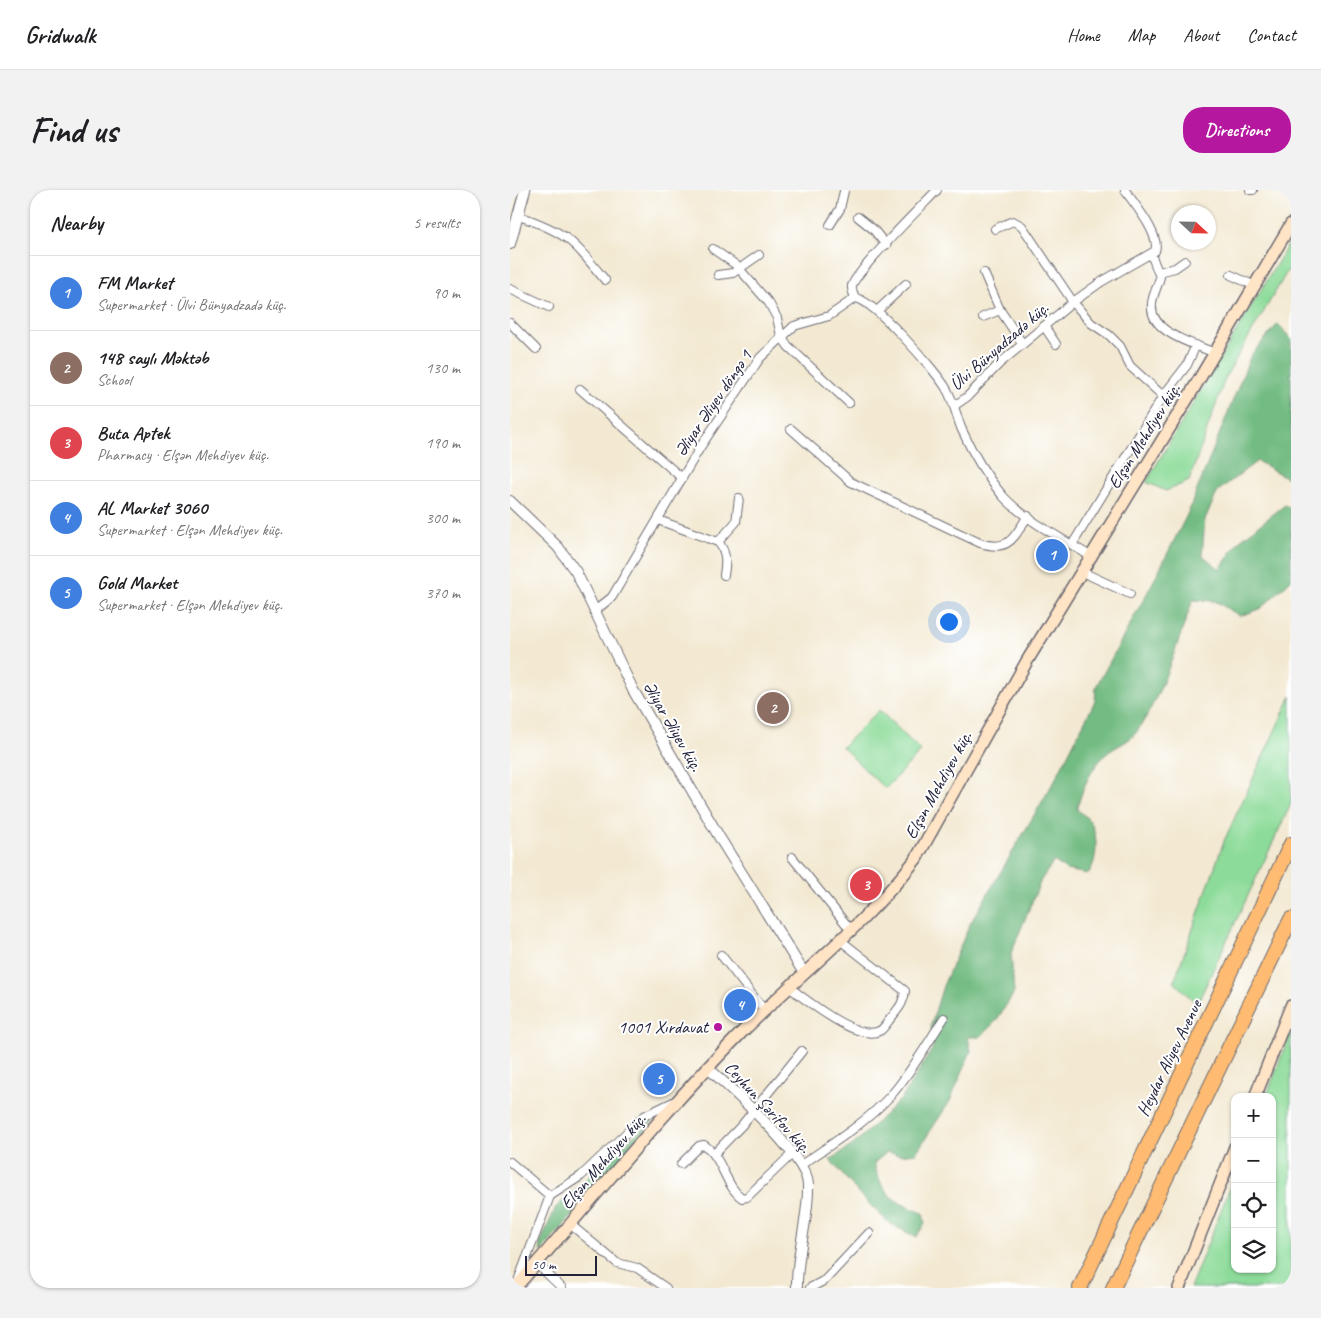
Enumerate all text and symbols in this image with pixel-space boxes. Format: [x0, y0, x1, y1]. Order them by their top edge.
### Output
text: Gridwalk [25, 20, 95, 50]
text: Home [1067, 24, 1100, 46]
text: Map [1128, 24, 1155, 46]
text: About [1183, 24, 1219, 46]
text: Contact [1247, 24, 1296, 46]
button: Directions [1183, 107, 1291, 153]
text: Find us [30, 108, 117, 153]
north arrow [1171, 205, 1216, 250]
text: Nearby [50, 210, 103, 236]
text: 5 results [413, 213, 460, 233]
text: FM Market [97, 271, 173, 295]
text: 1 [62, 283, 70, 303]
text: 90 m [433, 283, 460, 303]
text: Supermarket · Ülvi Bünyadzadə küç. [97, 295, 286, 315]
street label: Ülvi Bünyadzadə küç. [945, 297, 1053, 395]
street label: Əliyar Əliyev döngə 1 [669, 345, 757, 460]
text: 148 saylı Məktəb [97, 346, 208, 370]
text: 2 [62, 358, 70, 378]
text: 130 m [426, 358, 460, 378]
text: School [97, 370, 131, 390]
street label: Elşən Mehdiyev küç. [1103, 379, 1185, 493]
text: Buta Aptek [97, 421, 169, 445]
text: 3 [62, 433, 70, 453]
text: 190 m [426, 433, 460, 453]
text: Pharmacy · Elşən Mehdiyev küç. [97, 445, 269, 465]
text: AL Market 3060 [97, 496, 207, 520]
text: 4 [62, 508, 70, 528]
text: 300 m [426, 508, 460, 528]
text: Supermarket · Elşən Mehdiyev küç. [97, 520, 282, 540]
pin: 1 [1036, 536, 1068, 574]
text: Gold Market [97, 571, 177, 595]
text: 5 [63, 583, 69, 603]
text: 370 m [426, 583, 460, 603]
text: Supermarket · Elşən Mehdiyev küç. [97, 595, 282, 615]
your location [936, 609, 962, 635]
street label: Əliyar Əliyev küç. [638, 677, 708, 775]
pin: 2 [757, 689, 789, 727]
street label: Elşən Mehdiyev küç. [899, 727, 977, 843]
pin: 3 [850, 866, 882, 904]
pin: 4 [724, 986, 756, 1024]
street label: Heydar Aliyev Avenue [1131, 995, 1207, 1120]
place label: 1001 Xırdavat [618, 1016, 710, 1038]
marker: 1001 Xırdavat [712, 1021, 724, 1033]
street label: Ceyhun Şərifov küç. [720, 1057, 816, 1158]
pin: 5 [643, 1060, 675, 1098]
map controls [1231, 1093, 1276, 1273]
button: + [1231, 1093, 1276, 1138]
street label: Elşən Mehdiyev küç. [555, 1108, 651, 1213]
button: − [1231, 1138, 1276, 1183]
button: locate [1231, 1183, 1276, 1228]
button: layers [1231, 1228, 1276, 1273]
scale bar [525, 1253, 598, 1276]
text: 50 m [532, 1256, 556, 1273]

